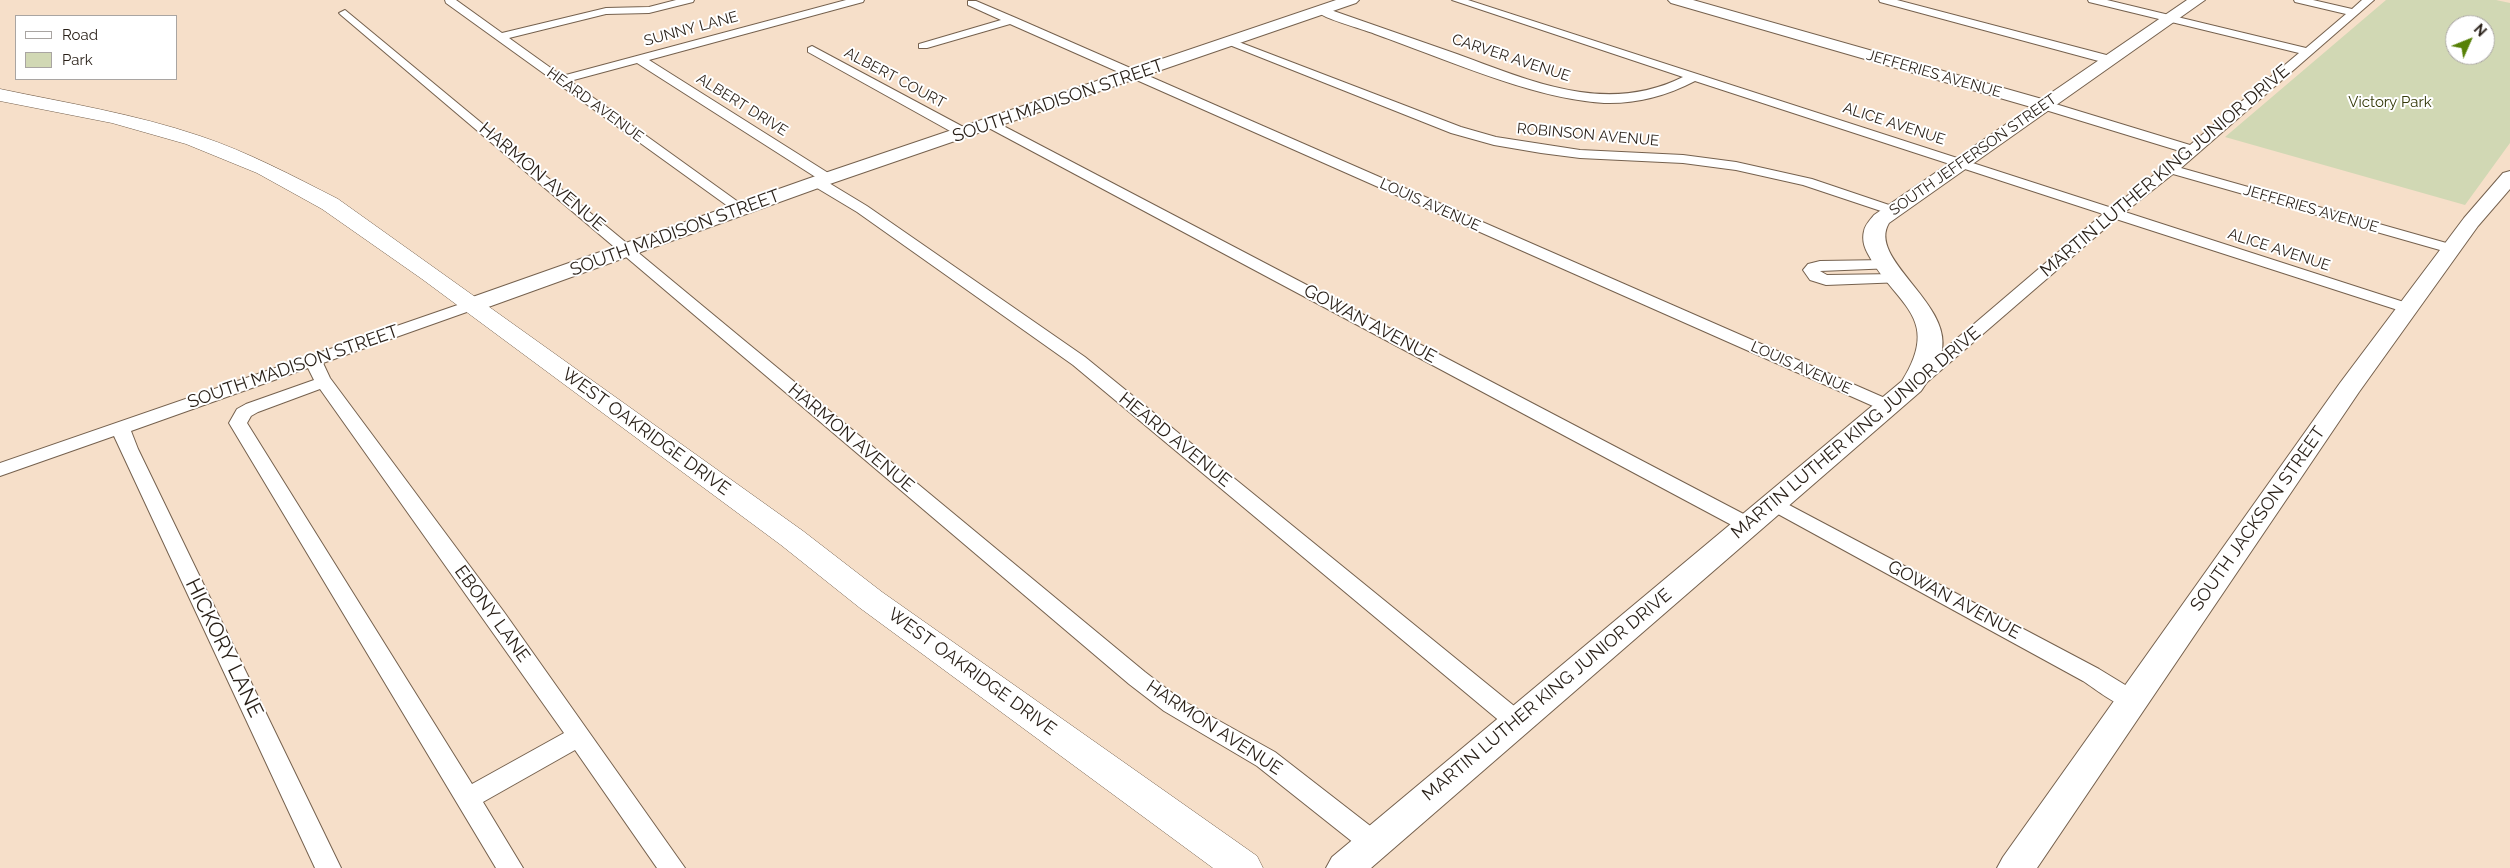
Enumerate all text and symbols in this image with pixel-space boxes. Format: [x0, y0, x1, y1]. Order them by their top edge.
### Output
street label: SUNNY LANE [642, 8, 740, 50]
legend [15, 15, 178, 80]
north arrow [2445, 15, 2495, 65]
text: N [2471, 21, 2490, 40]
text: Road [62, 26, 98, 44]
street label: CARVER AVENUE [1450, 30, 1572, 86]
street label: ALBERT COURT [841, 44, 949, 112]
street label: JEFFERIES AVENUE [1865, 46, 2003, 102]
text: Park [62, 51, 93, 69]
street label: SOUTH MADISON STREET [950, 55, 1166, 147]
street label: MARTIN LUTHER KING JUNIOR DRIVE [2036, 60, 2294, 282]
street label: HEARD AVENUE [543, 64, 647, 146]
street label: ALBERT DRIVE [693, 70, 791, 140]
street label: SOUTH JEFFERSON STREET [1886, 90, 2060, 220]
park label: Victory Park [2348, 93, 2432, 111]
street label: ALICE AVENUE [1841, 99, 1947, 149]
street label: HARMON AVENUE [475, 118, 609, 236]
street label: ROBINSON AVENUE [1516, 120, 1660, 150]
street label: LOUIS AVENUE [1377, 175, 1483, 235]
street label: JEFFERIES AVENUE [2242, 181, 2380, 237]
street label: SOUTH MADISON STREET [567, 185, 783, 281]
street label: ALICE AVENUE [2226, 225, 2332, 275]
street label: GOWAN AVENUE [1300, 280, 1440, 368]
street label: SOUTH MADISON STREET [185, 321, 401, 413]
street label: MARTIN LUTHER KING JUNIOR DRIVE [1727, 322, 1985, 544]
street label: LOUIS AVENUE [1748, 338, 1854, 398]
street label: WEST OAKRIDGE DRIVE [558, 364, 734, 500]
street label: HARMON AVENUE [784, 379, 918, 497]
street label: HEARD AVENUE [1114, 388, 1236, 492]
street label: SOUTH JACKSON STREET [2186, 423, 2330, 615]
street label: GOWAN AVENUE [1884, 556, 2024, 644]
street label: EBONY LANE [450, 561, 534, 667]
street label: HICKORY LANE [180, 575, 268, 721]
street label: MARTIN LUTHER KING JUNIOR DRIVE [1418, 584, 1676, 806]
street label: WEST OAKRIDGE DRIVE [884, 604, 1060, 740]
street label: HARMON AVENUE [1142, 676, 1286, 780]

